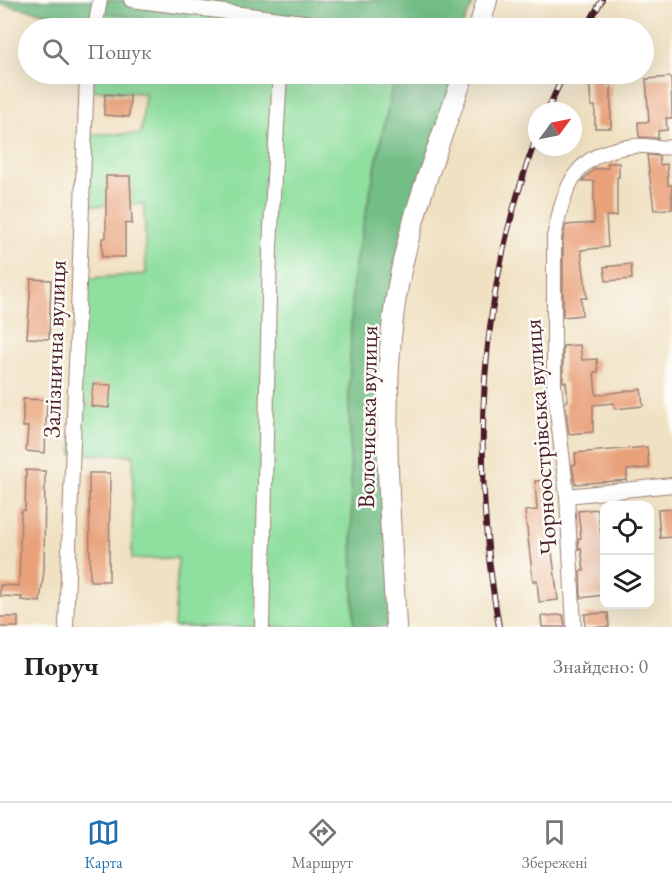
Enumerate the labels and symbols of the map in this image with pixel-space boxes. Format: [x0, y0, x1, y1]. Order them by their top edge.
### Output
north arrow [528, 102, 582, 156]
street label: Залізнична вулиця [35, 259, 73, 439]
street label: Чорноострівська вулиця [516, 318, 564, 556]
street label: Волочиська вулиця [350, 325, 384, 509]

